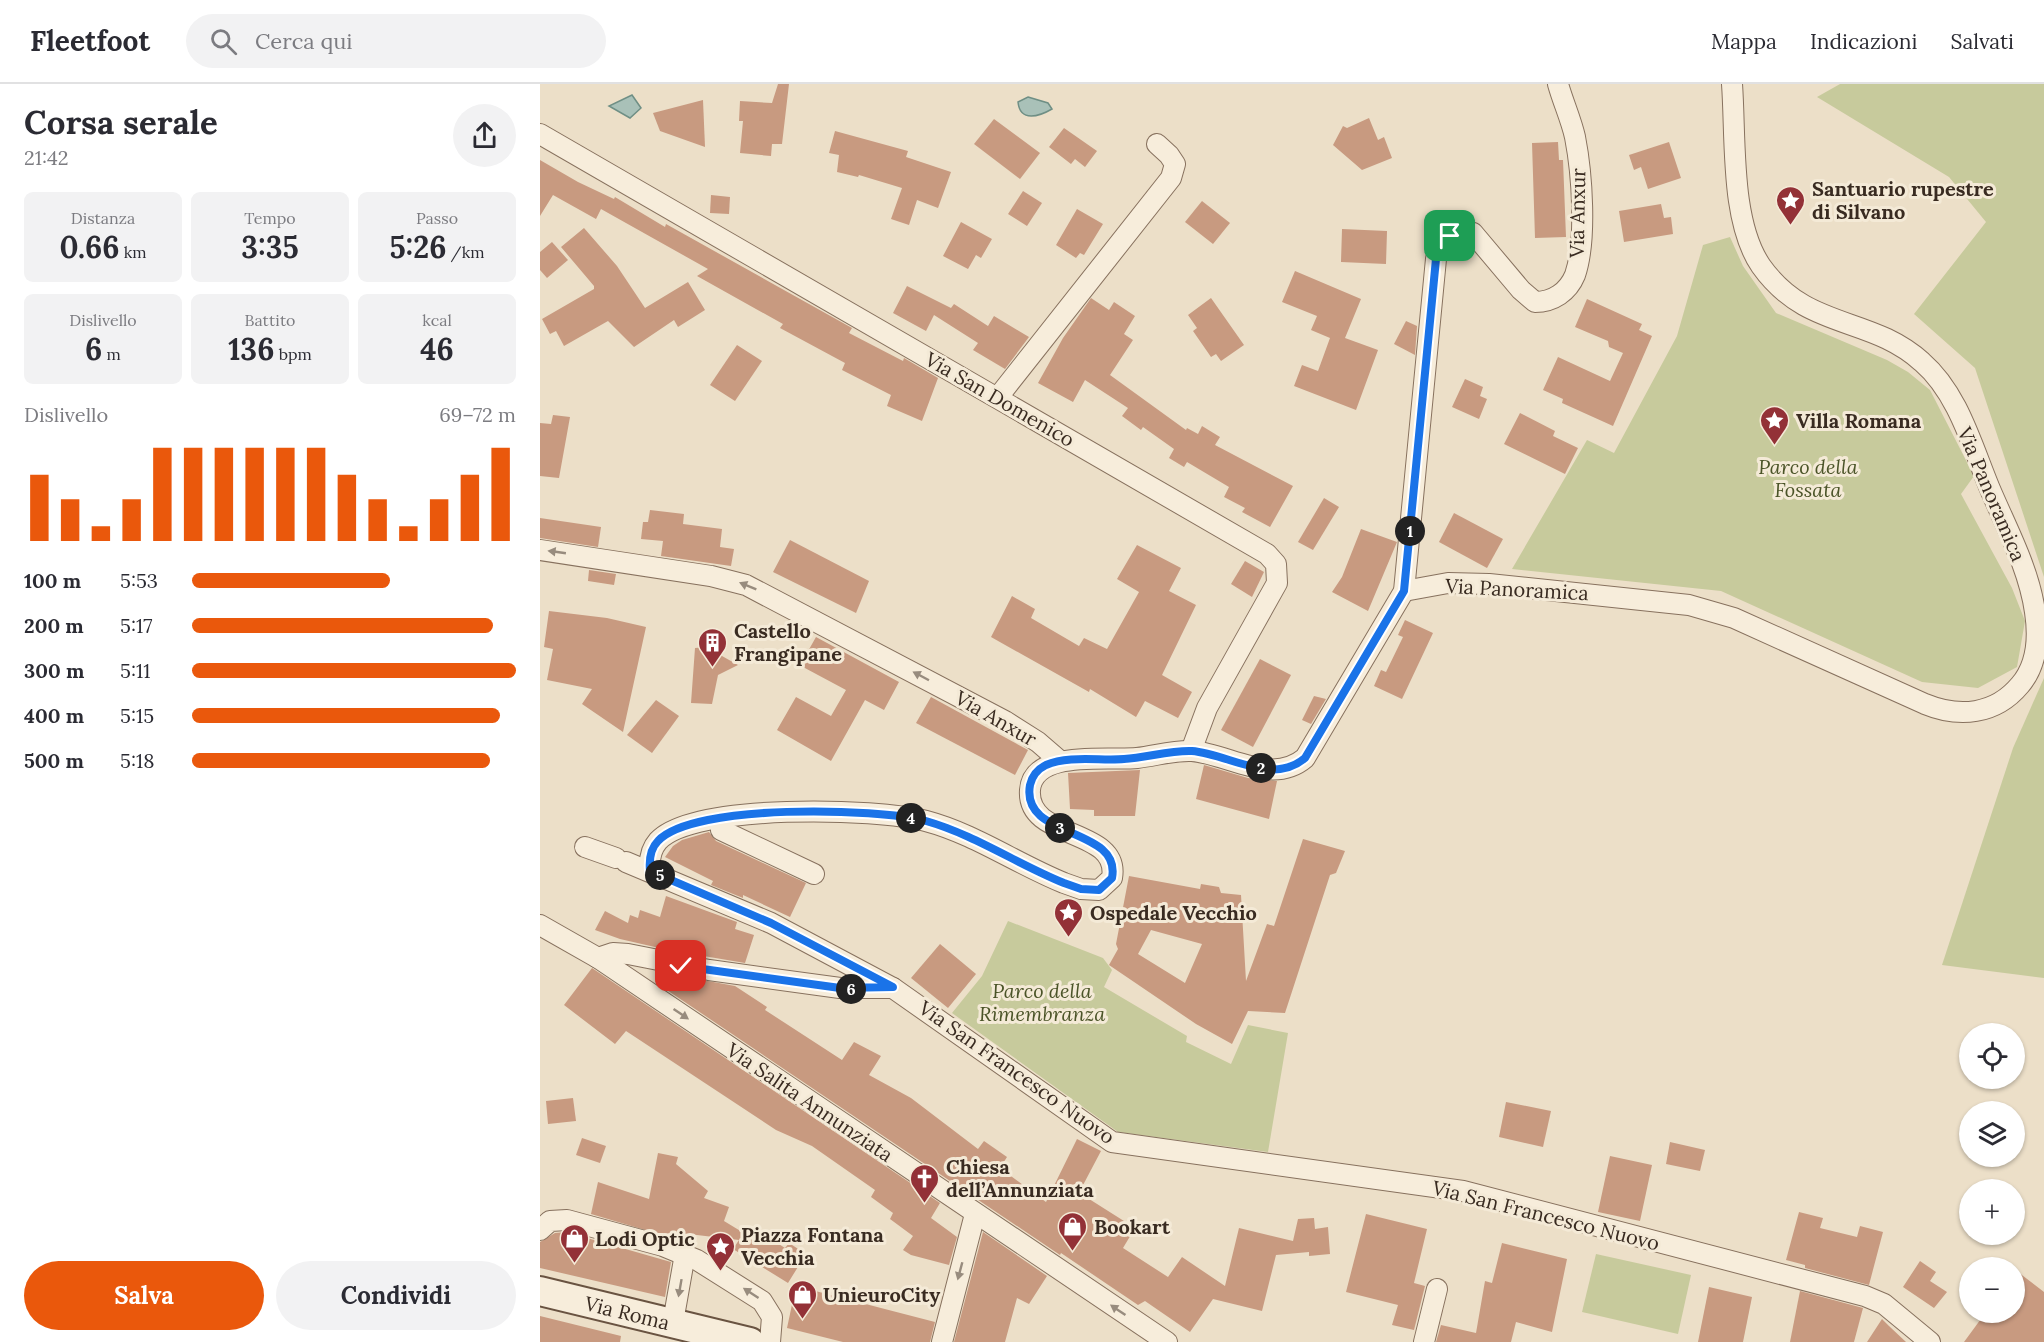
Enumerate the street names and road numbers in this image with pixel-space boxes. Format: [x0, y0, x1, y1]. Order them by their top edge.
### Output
street label: Via Anxur [1564, 168, 1590, 259]
street label: Via San Domenico [920, 346, 1079, 452]
street label: Via Panoramica [1952, 422, 2032, 565]
street label: Via Panoramica [1444, 573, 1589, 605]
street label: Via Anxur [950, 684, 1041, 751]
street label: Via San Francesco Nuovo [913, 994, 1120, 1149]
street label: Via Salita Annunziata [721, 1036, 898, 1167]
street label: Via San Francesco Nuovo [1429, 1174, 1662, 1255]
street label: Via Roma [582, 1290, 672, 1335]

